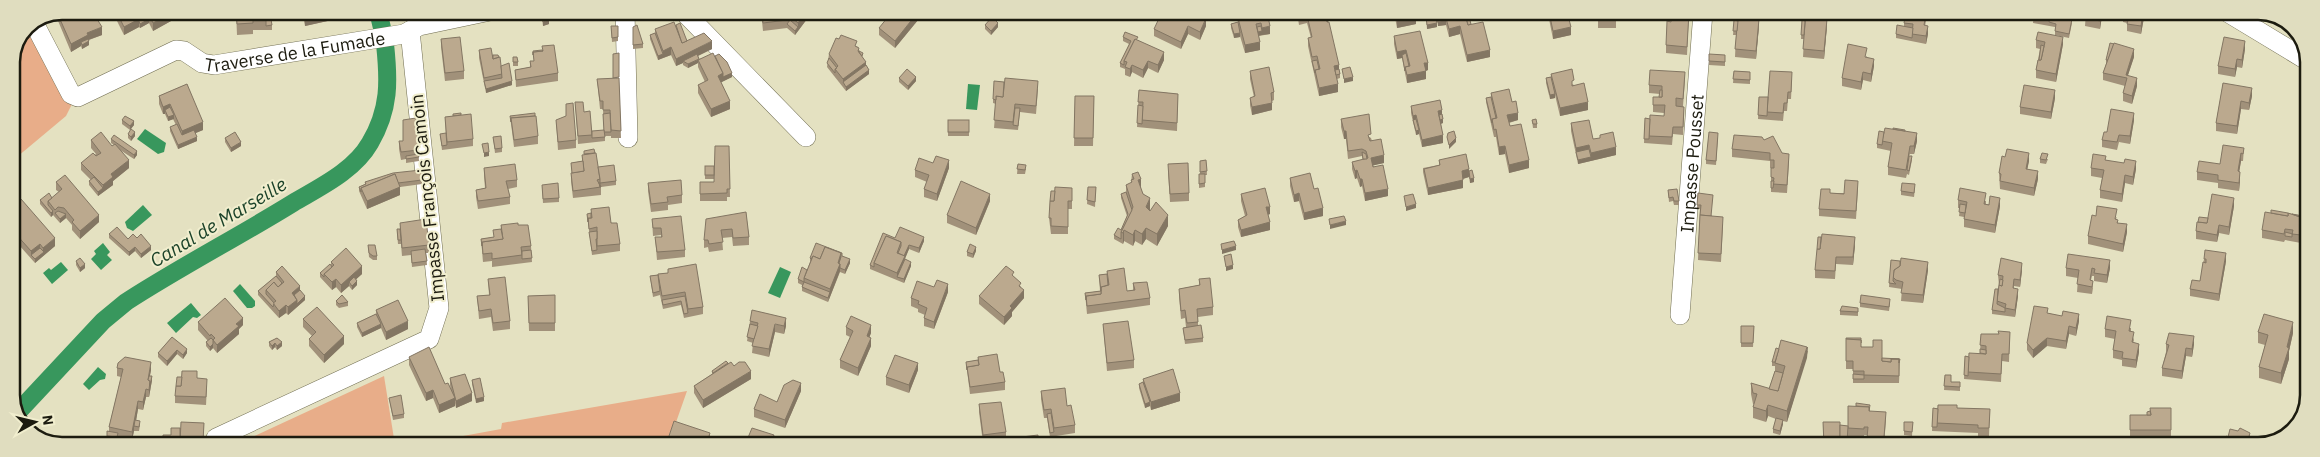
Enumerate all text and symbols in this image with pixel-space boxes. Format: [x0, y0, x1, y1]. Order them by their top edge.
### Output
street label: Traverse de la Fumade [203, 26, 387, 76]
street label: Impasse François Camoin [405, 93, 449, 303]
street label: Impasse Pousset [1675, 93, 1708, 234]
water label: Canal de Marseille [145, 172, 291, 272]
north arrow [10, 397, 60, 447]
text: N [38, 414, 57, 426]

